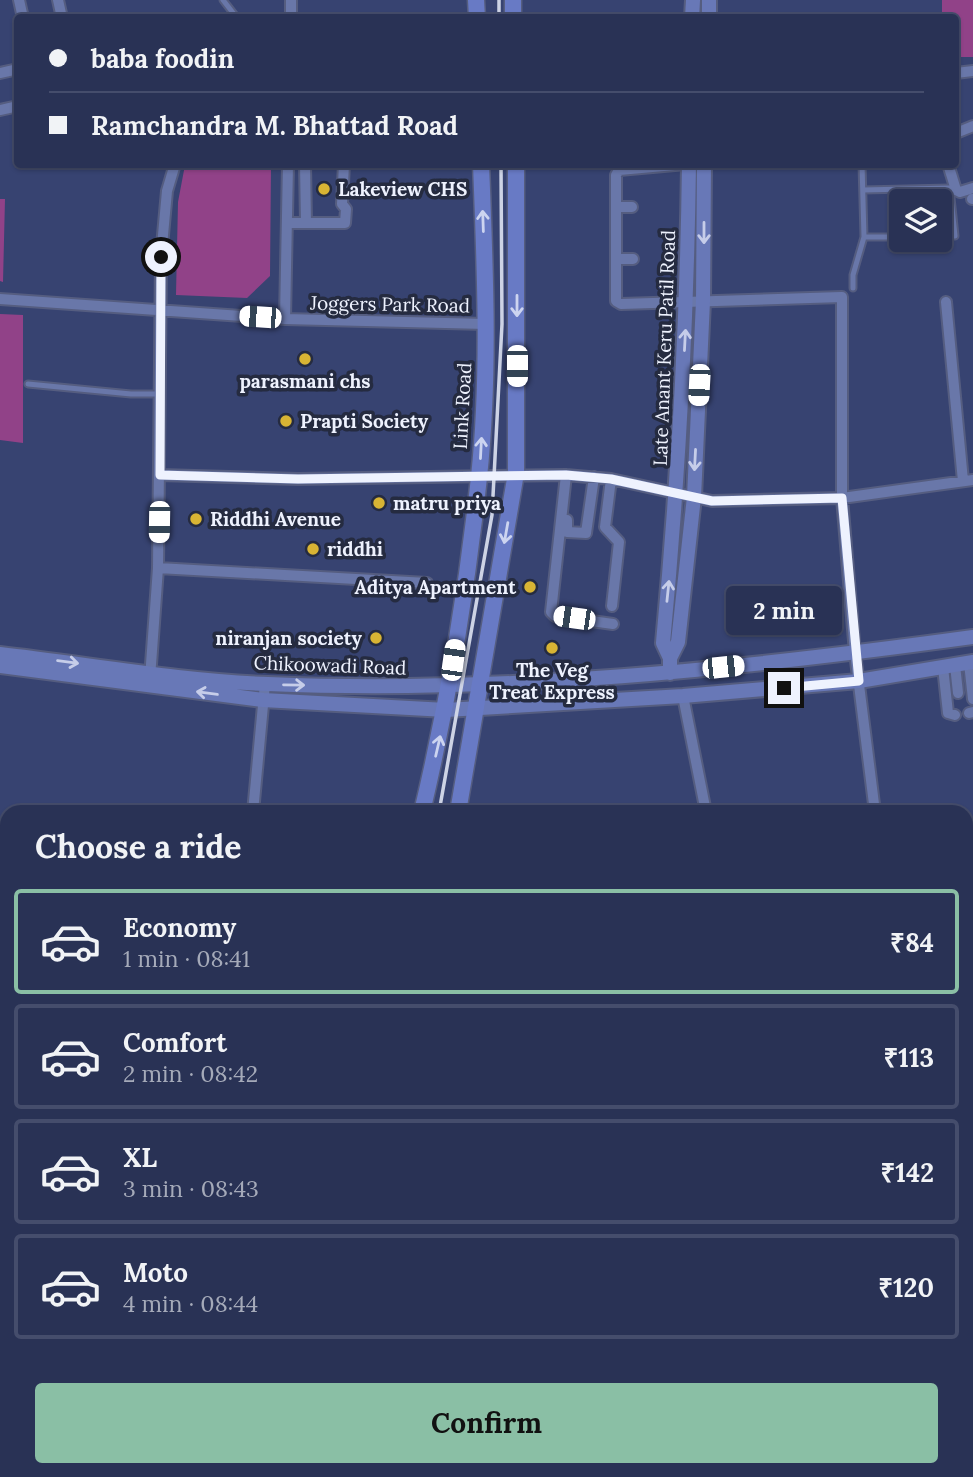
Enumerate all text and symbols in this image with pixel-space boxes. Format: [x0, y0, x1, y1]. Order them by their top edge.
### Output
text: baba foodin [91, 42, 234, 75]
text: Ramchandra M. Bhattad Road [91, 109, 458, 142]
place label: Lakeview CHS [338, 177, 467, 201]
marker: Lakeview CHS [316, 181, 332, 197]
map controls [889, 189, 952, 252]
button: layers [889, 189, 952, 252]
one-way arrow [476, 209, 490, 232]
one-way arrow [697, 221, 710, 244]
street label: Late Anant Keru Patil Road [648, 230, 680, 466]
route start [145, 241, 177, 273]
street label: Joggers Park Road [309, 291, 470, 317]
one-way arrow [510, 294, 524, 317]
car [239, 305, 282, 329]
one-way arrow [679, 329, 692, 352]
car [507, 345, 528, 387]
marker: parasmani chs [297, 351, 313, 367]
street label: Link Road [448, 362, 476, 450]
car [688, 363, 711, 407]
place label: parasmani chs [239, 369, 371, 393]
place label: Prapti Society [300, 409, 429, 433]
marker: Prapti Society [278, 413, 294, 429]
one-way arrow [474, 437, 487, 460]
one-way arrow [689, 448, 702, 471]
place label: matru priya [393, 491, 501, 515]
marker: matru priya [371, 495, 387, 511]
car [149, 501, 170, 543]
place label: Riddhi Avenue [210, 507, 341, 531]
marker: Riddhi Avenue [188, 511, 204, 527]
one-way arrow [499, 521, 512, 544]
place label: riddhi [327, 537, 383, 561]
marker: riddhi [305, 541, 321, 557]
place label: Aditya Apartment [355, 575, 517, 599]
marker: Aditya Apartment [522, 579, 538, 595]
one-way arrow [662, 580, 675, 603]
callout: 2 min [726, 586, 842, 636]
text: 2 min [753, 596, 815, 625]
car [552, 605, 597, 631]
place label: niranjan society [215, 626, 363, 650]
marker: niranjan society [368, 630, 384, 646]
car [440, 638, 467, 682]
marker: The Veg Treat Express [544, 640, 560, 656]
street label: Chikoowadi Road [253, 650, 407, 680]
car [702, 654, 745, 680]
one-way arrow [56, 655, 79, 668]
place label: The Veg Treat Express [489, 658, 615, 704]
route end [768, 672, 800, 704]
one-way arrow [282, 678, 305, 692]
one-way arrow [196, 686, 219, 699]
one-way arrow [432, 735, 445, 757]
text: Choose a ride [35, 826, 242, 867]
icon: car [39, 910, 102, 973]
text: Economy [123, 911, 236, 944]
text: ₹84 [890, 926, 934, 959]
text: 1 min · 08:41 [123, 944, 250, 973]
icon: car [39, 1025, 102, 1088]
text: Comfort [123, 1026, 227, 1059]
text: ₹113 [883, 1041, 934, 1074]
text: 2 min · 08:42 [123, 1059, 258, 1088]
icon: car [39, 1140, 102, 1203]
text: XL [123, 1141, 157, 1174]
text: ₹142 [880, 1156, 934, 1189]
text: 3 min · 08:43 [123, 1174, 259, 1203]
icon: car [39, 1255, 102, 1318]
text: Moto [123, 1256, 188, 1289]
text: ₹120 [878, 1271, 934, 1304]
text: 4 min · 08:44 [123, 1289, 258, 1318]
button: Confirm [35, 1383, 938, 1463]

